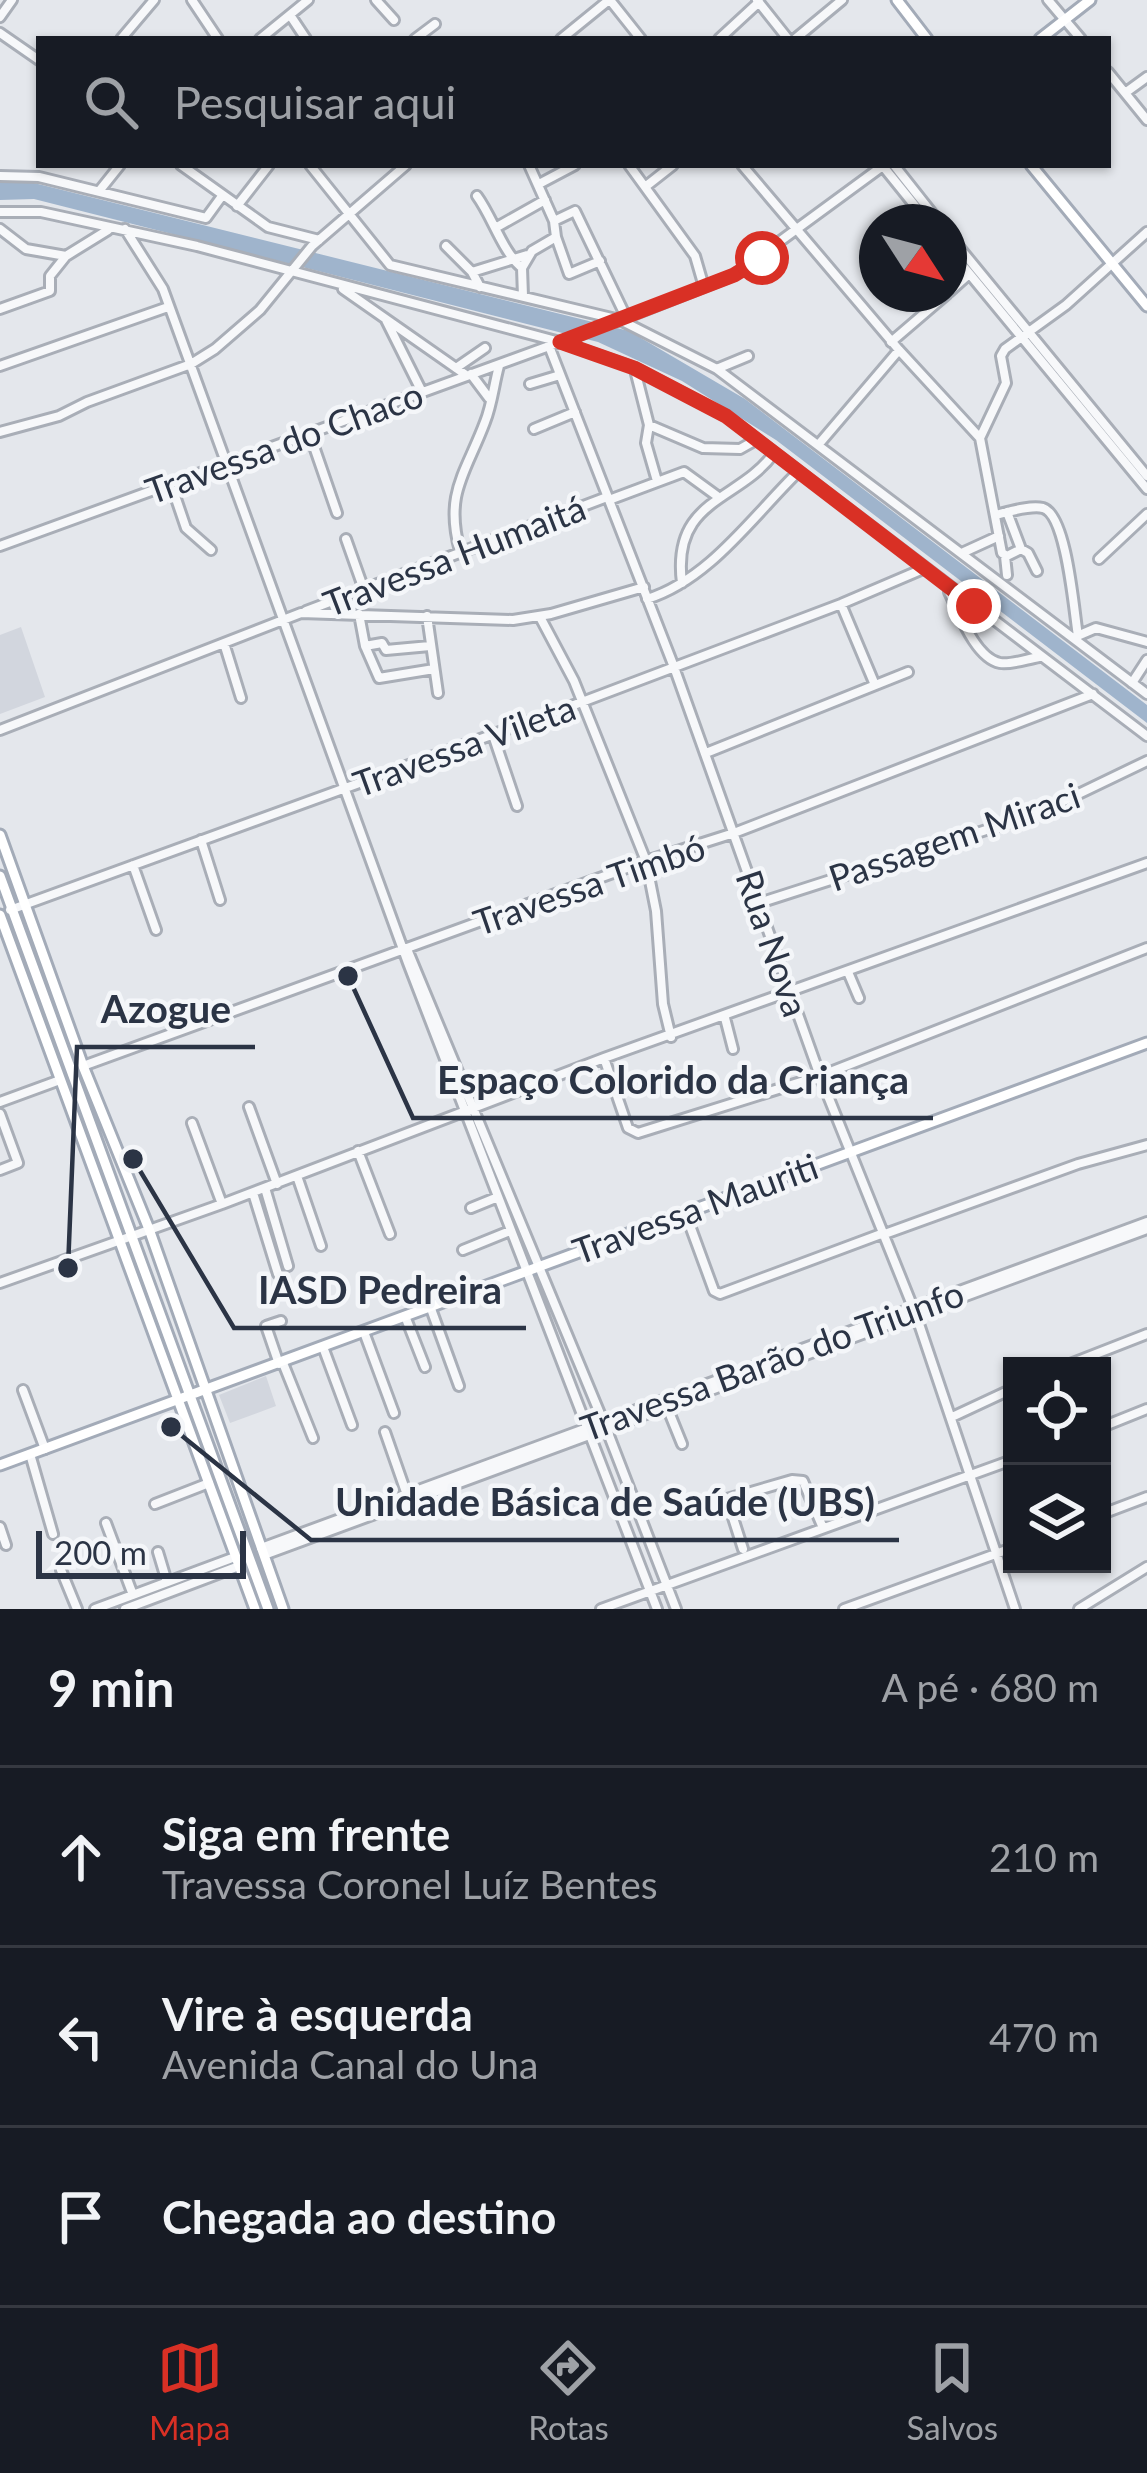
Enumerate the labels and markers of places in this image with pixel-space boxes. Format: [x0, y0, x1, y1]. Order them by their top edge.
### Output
callout: Azogue [77, 972, 255, 1047]
callout: Espaço Colorido da Criança [413, 1043, 933, 1118]
callout: IASD Pedreira [234, 1253, 526, 1328]
callout: Unidade Básica de Saúde (UBS) [311, 1465, 899, 1540]

